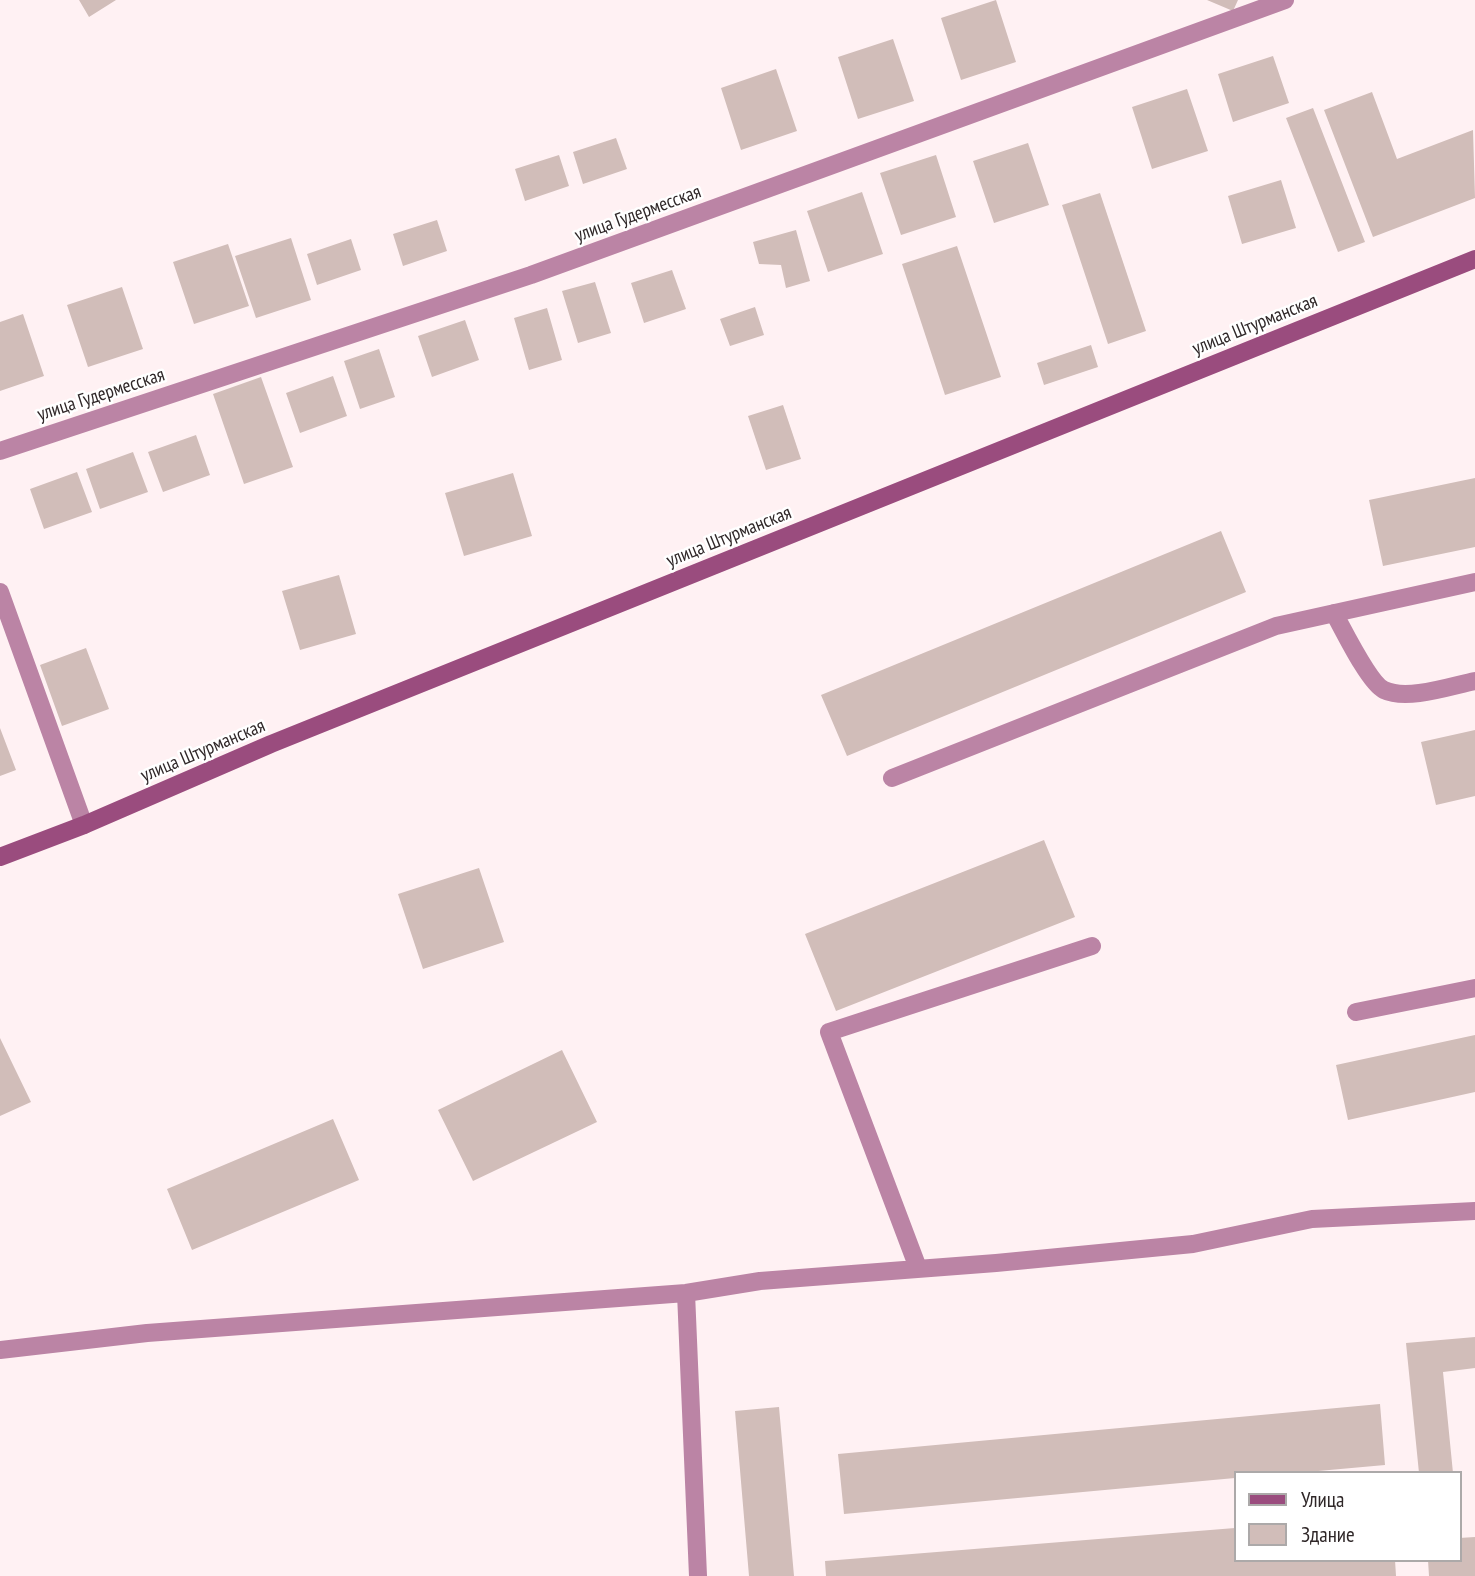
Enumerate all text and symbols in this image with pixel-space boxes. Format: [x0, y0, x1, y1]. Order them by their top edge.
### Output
street label: улица Гудермесская [572, 181, 704, 247]
street label: улица Штурманская [1189, 290, 1321, 360]
street label: улица Гудермесская [34, 364, 168, 426]
street label: улица Штурманская [663, 502, 795, 572]
street label: улица Штурманская [138, 715, 268, 787]
legend [1234, 1471, 1461, 1562]
text: Улица [1301, 1486, 1344, 1513]
text: Здание [1301, 1521, 1355, 1548]

